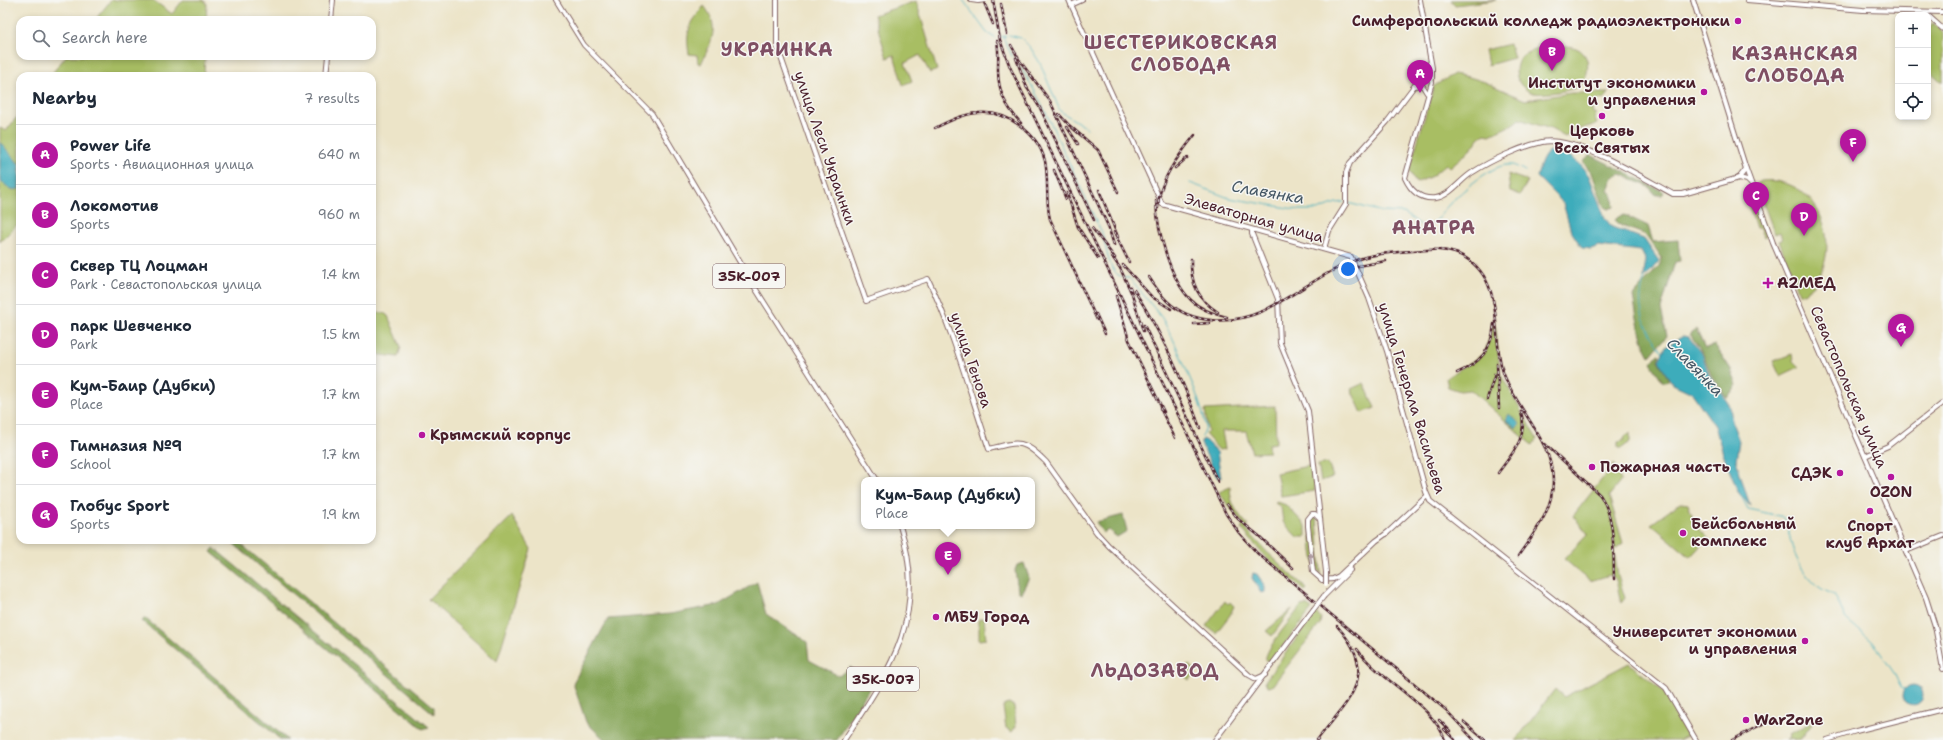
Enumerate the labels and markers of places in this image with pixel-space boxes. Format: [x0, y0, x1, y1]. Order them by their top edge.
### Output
place label: Симферопольский колледж радиоэлектроники [1352, 11, 1731, 31]
marker: Симферопольский колледж радиоэлектроники [1733, 16, 1743, 26]
pin: B [1539, 38, 1565, 71]
pin: A [1407, 60, 1433, 93]
place label: Институт экономики и управления [1528, 73, 1697, 110]
marker: Институт экономики и управления [1699, 87, 1709, 97]
marker: Церковь Всех Святых [1597, 111, 1607, 121]
place label: Церковь Всех Святых [1554, 121, 1650, 158]
pin: F [1840, 129, 1866, 162]
pin: C [1743, 182, 1769, 215]
pin: D [1791, 203, 1817, 236]
place label: А2МЕД [1777, 273, 1836, 293]
marker: А2МЕД [1762, 277, 1774, 289]
pin: G [1888, 314, 1914, 347]
place label: Крымский корпус [430, 425, 571, 445]
marker: Крымский корпус [417, 430, 427, 440]
place label: Пожарная часть [1600, 457, 1730, 477]
marker: Пожарная часть [1587, 462, 1597, 472]
place label: СДЭК [1791, 463, 1833, 483]
marker: СДЭК [1835, 468, 1845, 478]
marker: OZON [1886, 472, 1896, 482]
place label: OZON [1870, 482, 1912, 502]
marker: Спорт клуб Архат [1865, 506, 1875, 516]
place label: Бейсбольный комплекс [1691, 514, 1797, 551]
place label: Спорт клуб Архат [1825, 516, 1915, 553]
marker: Бейсбольный комплекс [1678, 528, 1688, 538]
pin: E [935, 542, 961, 575]
place label: МБУ Город [944, 607, 1030, 627]
marker: МБУ Город [931, 612, 941, 622]
place label: Университет экономии и управления [1613, 622, 1798, 659]
marker: Университет экономии и управления [1800, 636, 1810, 646]
place label: WarZone [1754, 710, 1823, 730]
marker: WarZone [1741, 715, 1751, 725]

